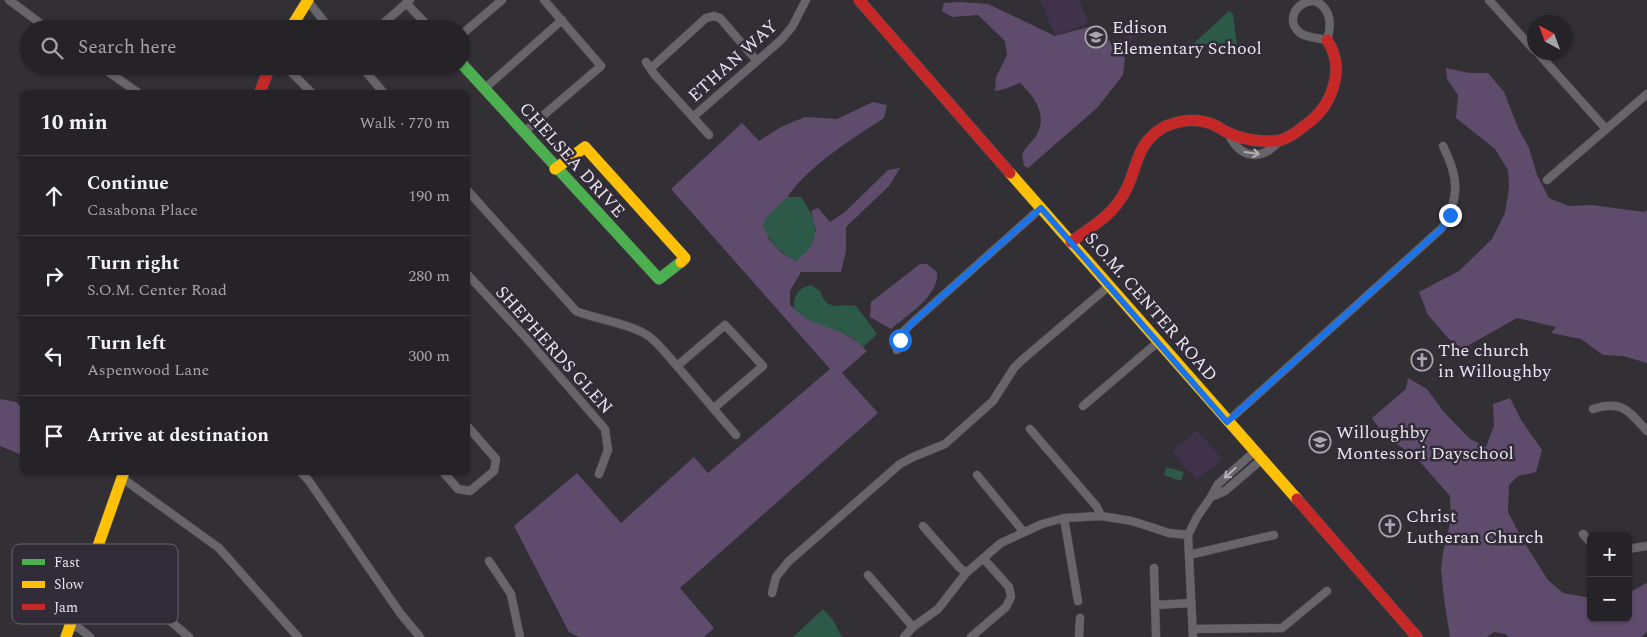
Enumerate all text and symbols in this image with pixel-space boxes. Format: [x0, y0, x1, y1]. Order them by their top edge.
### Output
street label: ETHAN WAY [682, 13, 784, 109]
place label: Edison Elementary School [1112, 14, 1262, 62]
north arrow [1527, 15, 1572, 60]
search box [20, 20, 470, 75]
school or university icon: Edison Elementary School [1084, 25, 1108, 49]
text: Search here [78, 33, 177, 62]
icon: search [38, 34, 66, 62]
street label: CHELSEA DRIVE [512, 96, 632, 224]
text: 10 min [40, 107, 108, 139]
text: Walk · 770 m [359, 111, 450, 135]
one-way arrow [1243, 149, 1259, 159]
text: Continue [87, 169, 169, 198]
icon: ahead [40, 182, 68, 210]
text: 190 m [408, 184, 450, 208]
text: Casabona Place [87, 198, 198, 222]
route end [1439, 204, 1462, 227]
street label: S.O.M. CENTER ROAD [1078, 226, 1224, 388]
text: Turn right [87, 249, 180, 278]
icon: right [40, 262, 68, 290]
text: 280 m [408, 264, 450, 288]
text: S.O.M. Center Road [87, 278, 227, 302]
street label: SHEPHERDS GLEN [489, 280, 619, 420]
text: Turn left [87, 329, 166, 358]
route start [889, 329, 912, 352]
place label: The church in Willoughby [1438, 337, 1552, 385]
icon: left [40, 342, 68, 370]
text: 300 m [408, 344, 450, 368]
church icon: The church in Willoughby [1410, 348, 1434, 372]
text: Aspenwood Lane [87, 358, 209, 382]
place label: Willoughby Montessori Dayschool [1336, 419, 1514, 467]
text: Arrive at destination [87, 421, 269, 450]
icon: arrive [40, 422, 68, 450]
school or university icon: Willoughby Montessori Dayschool [1308, 430, 1332, 454]
one-way arrow [1224, 467, 1237, 479]
place label: Christ Lutheran Church [1406, 503, 1544, 551]
church icon: Christ Lutheran Church [1378, 514, 1402, 538]
map controls [1587, 532, 1632, 622]
button: + [1587, 532, 1632, 577]
legend [12, 544, 178, 624]
text: Fast [54, 552, 80, 573]
text: Slow [54, 574, 84, 595]
button: − [1587, 577, 1632, 622]
text: Jam [54, 597, 78, 618]

